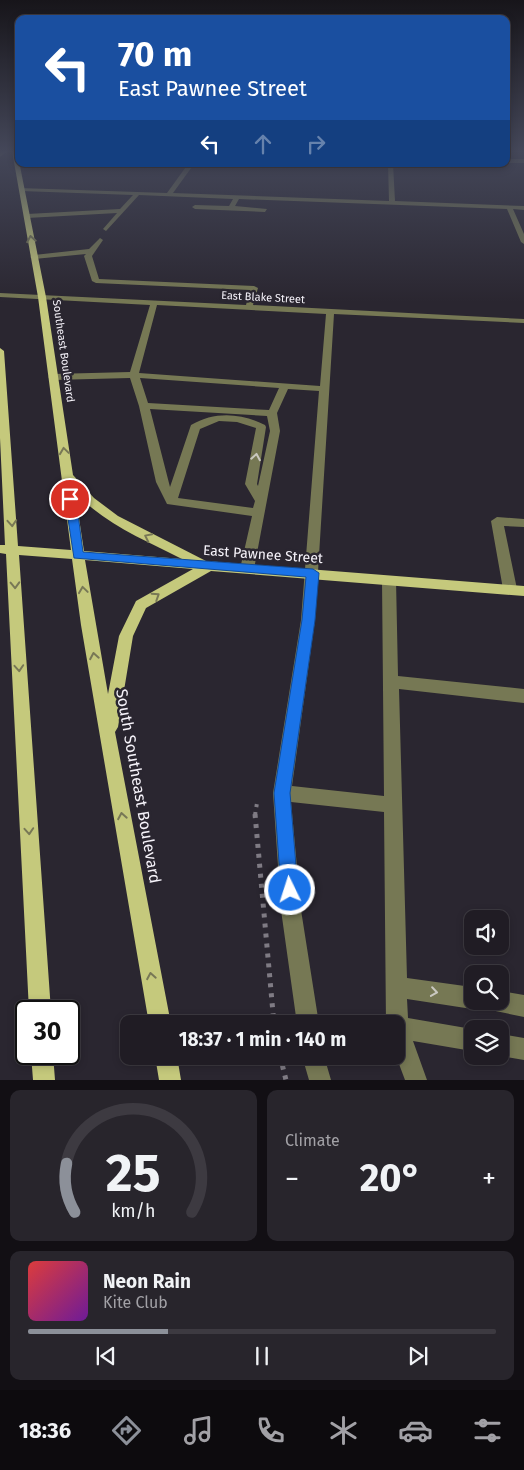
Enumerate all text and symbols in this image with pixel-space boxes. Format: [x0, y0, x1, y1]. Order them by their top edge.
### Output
text: 70 m [118, 33, 192, 75]
icon: left [35, 35, 100, 100]
text: East Pawnee Street [118, 75, 307, 102]
icon: left [196, 130, 224, 158]
icon: ahead [249, 130, 277, 158]
icon: right [302, 130, 330, 158]
one-way arrow [27, 234, 37, 243]
street label: East Blake Street [221, 289, 305, 306]
street label: Southeast Boulevard [50, 299, 77, 403]
one-way arrow [59, 447, 69, 455]
one-way arrow [250, 452, 260, 461]
pin [49, 478, 91, 520]
icon: arrive [56, 485, 84, 513]
one-way arrow [6, 519, 17, 527]
one-way arrow [144, 533, 153, 543]
street label: East Pawnee Street [202, 542, 324, 567]
one-way arrow [9, 581, 20, 589]
one-way arrow [78, 586, 89, 594]
one-way arrow [150, 593, 159, 602]
one-way arrow [89, 652, 99, 660]
one-way arrow [13, 665, 24, 673]
street label: South Southeast Boulevard [112, 687, 165, 885]
one-way arrow [118, 811, 128, 820]
one-way arrow [23, 827, 34, 835]
position arrow [263, 863, 315, 915]
map controls [464, 910, 509, 1065]
button: sound [464, 910, 509, 955]
button: search [464, 965, 509, 1010]
one-way arrow [147, 971, 157, 980]
one-way arrow [430, 987, 439, 997]
speed limit sign: 30 [15, 1000, 80, 1065]
button: layers [464, 1020, 509, 1065]
text: 18:37 · 1 min · 140 m [179, 1028, 346, 1051]
text: Climate [285, 1131, 340, 1150]
text: 25 [106, 1142, 161, 1205]
text: 20° [360, 1155, 421, 1201]
text: − [285, 1162, 299, 1195]
text: + [482, 1162, 496, 1195]
text: km/h [111, 1200, 156, 1222]
text: Neon Rain [103, 1270, 191, 1293]
text: Kite Club [103, 1293, 168, 1312]
icon: previous [92, 1342, 120, 1370]
icon: pause [248, 1342, 276, 1370]
icon: next [404, 1342, 432, 1370]
icon: directions [109, 1413, 144, 1448]
icon: music [181, 1413, 216, 1448]
icon: phone [253, 1413, 288, 1448]
icon: climate [326, 1413, 361, 1448]
icon: car [398, 1413, 433, 1448]
icon: filters [470, 1413, 505, 1448]
text: 18:36 [19, 1417, 71, 1444]

